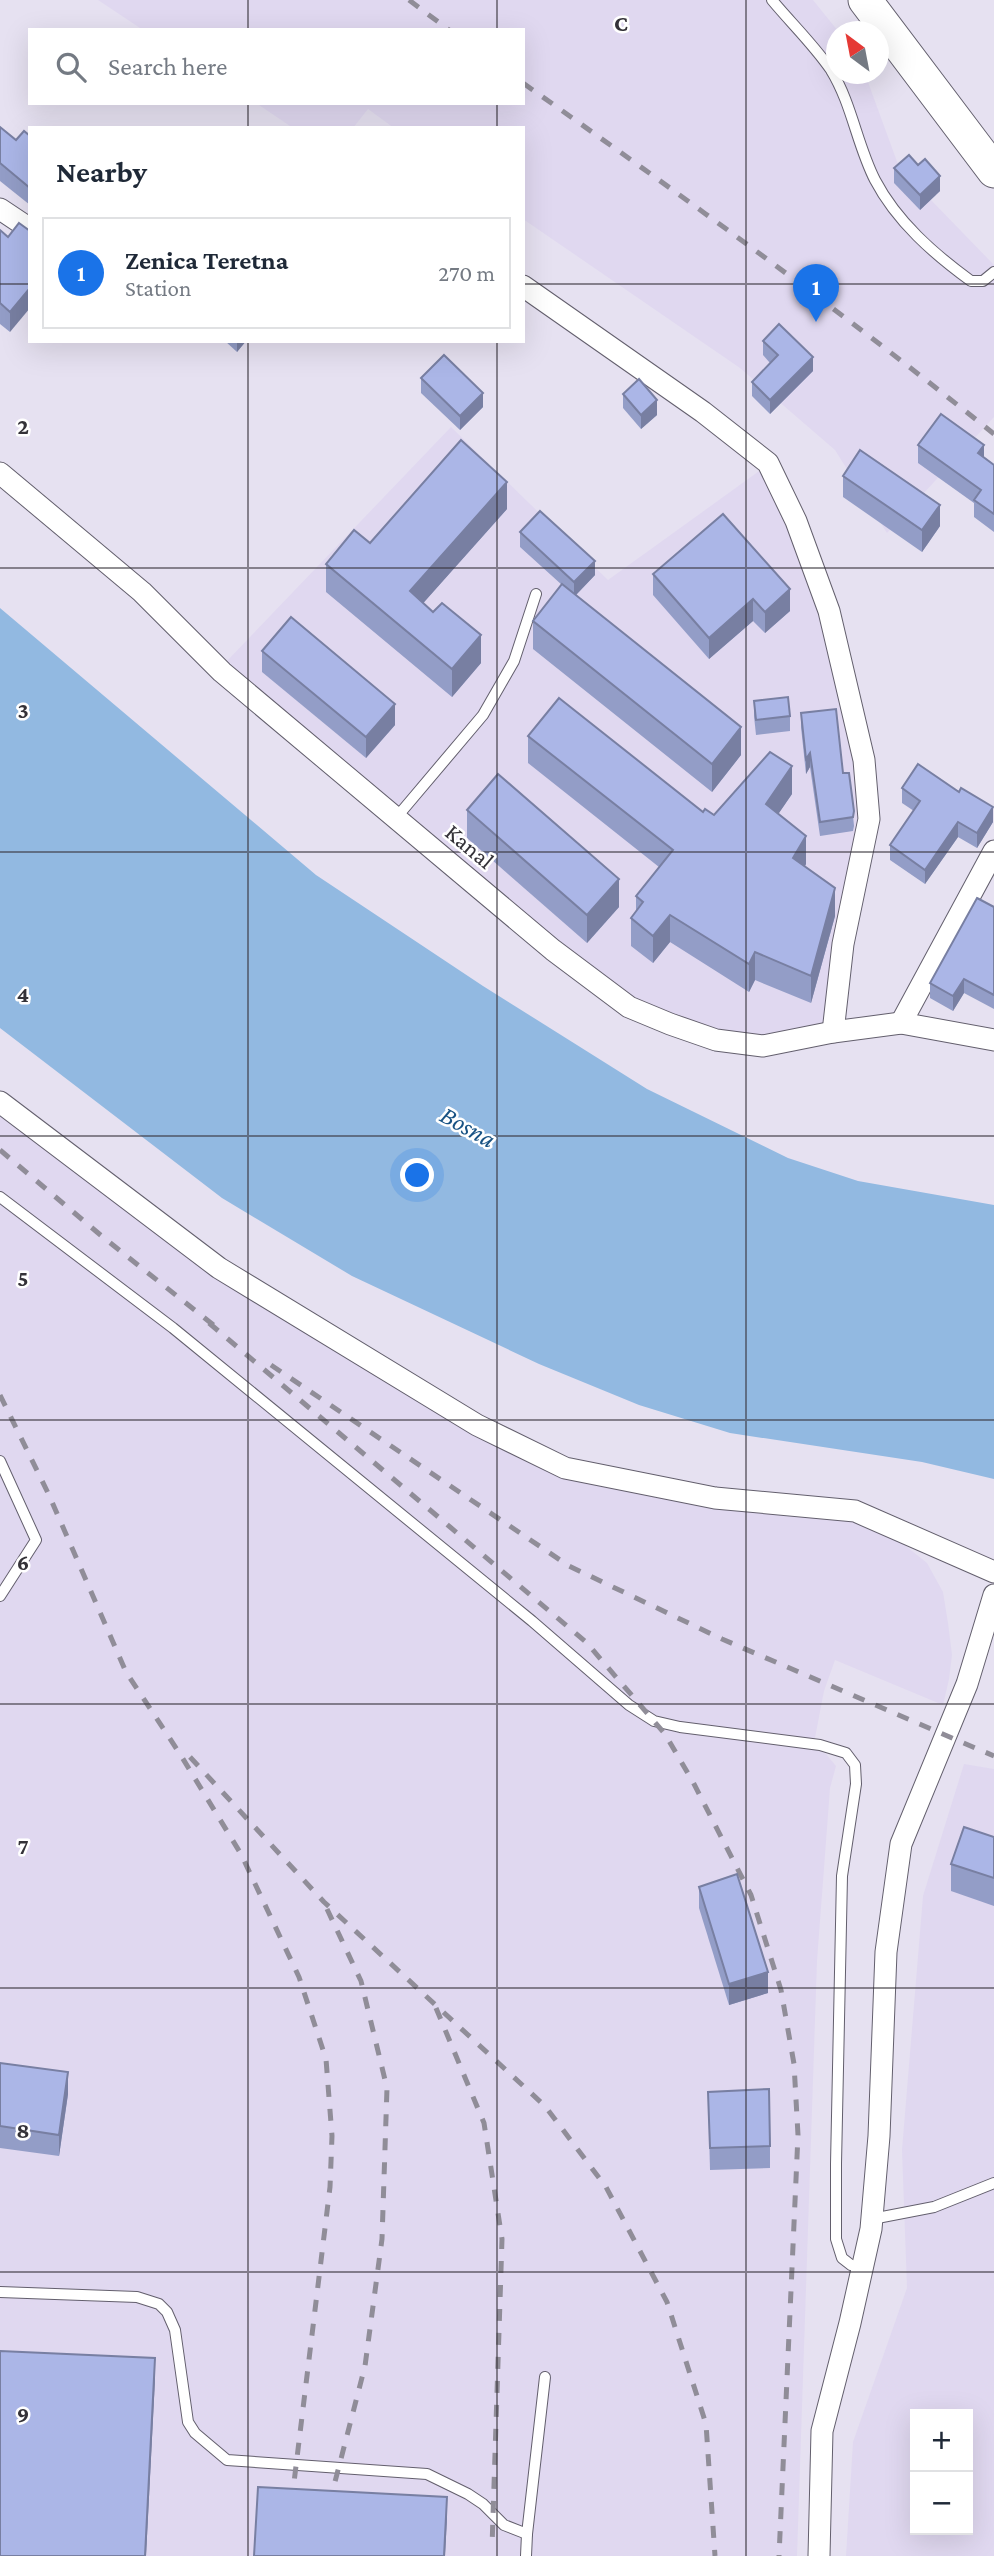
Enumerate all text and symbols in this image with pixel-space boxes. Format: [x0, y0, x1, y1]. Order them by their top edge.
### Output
text: C [614, 10, 628, 36]
north arrow [826, 21, 889, 84]
search box [28, 28, 525, 105]
icon: search [52, 48, 90, 86]
text: Search here [108, 52, 227, 81]
text: Nearby [56, 155, 147, 188]
text: Zenica Teretna [125, 246, 288, 275]
text: 1 [77, 260, 85, 286]
text: 270 m [438, 260, 495, 286]
pin: 1 [793, 264, 839, 322]
text: Station [125, 275, 191, 301]
text: 2 [17, 413, 29, 439]
text: 3 [17, 697, 29, 723]
street label: Kanal [440, 818, 500, 874]
text: 4 [17, 981, 29, 1007]
water label: Bosna [435, 1100, 501, 1154]
your location [400, 1158, 434, 1192]
text: 5 [17, 1265, 29, 1291]
text: 6 [17, 1549, 29, 1575]
text: 7 [17, 1833, 29, 1859]
text: 8 [16, 2117, 30, 2143]
text: 9 [17, 2401, 29, 2427]
map controls [910, 2409, 973, 2535]
button: + [910, 2409, 973, 2472]
button: − [910, 2472, 973, 2535]

